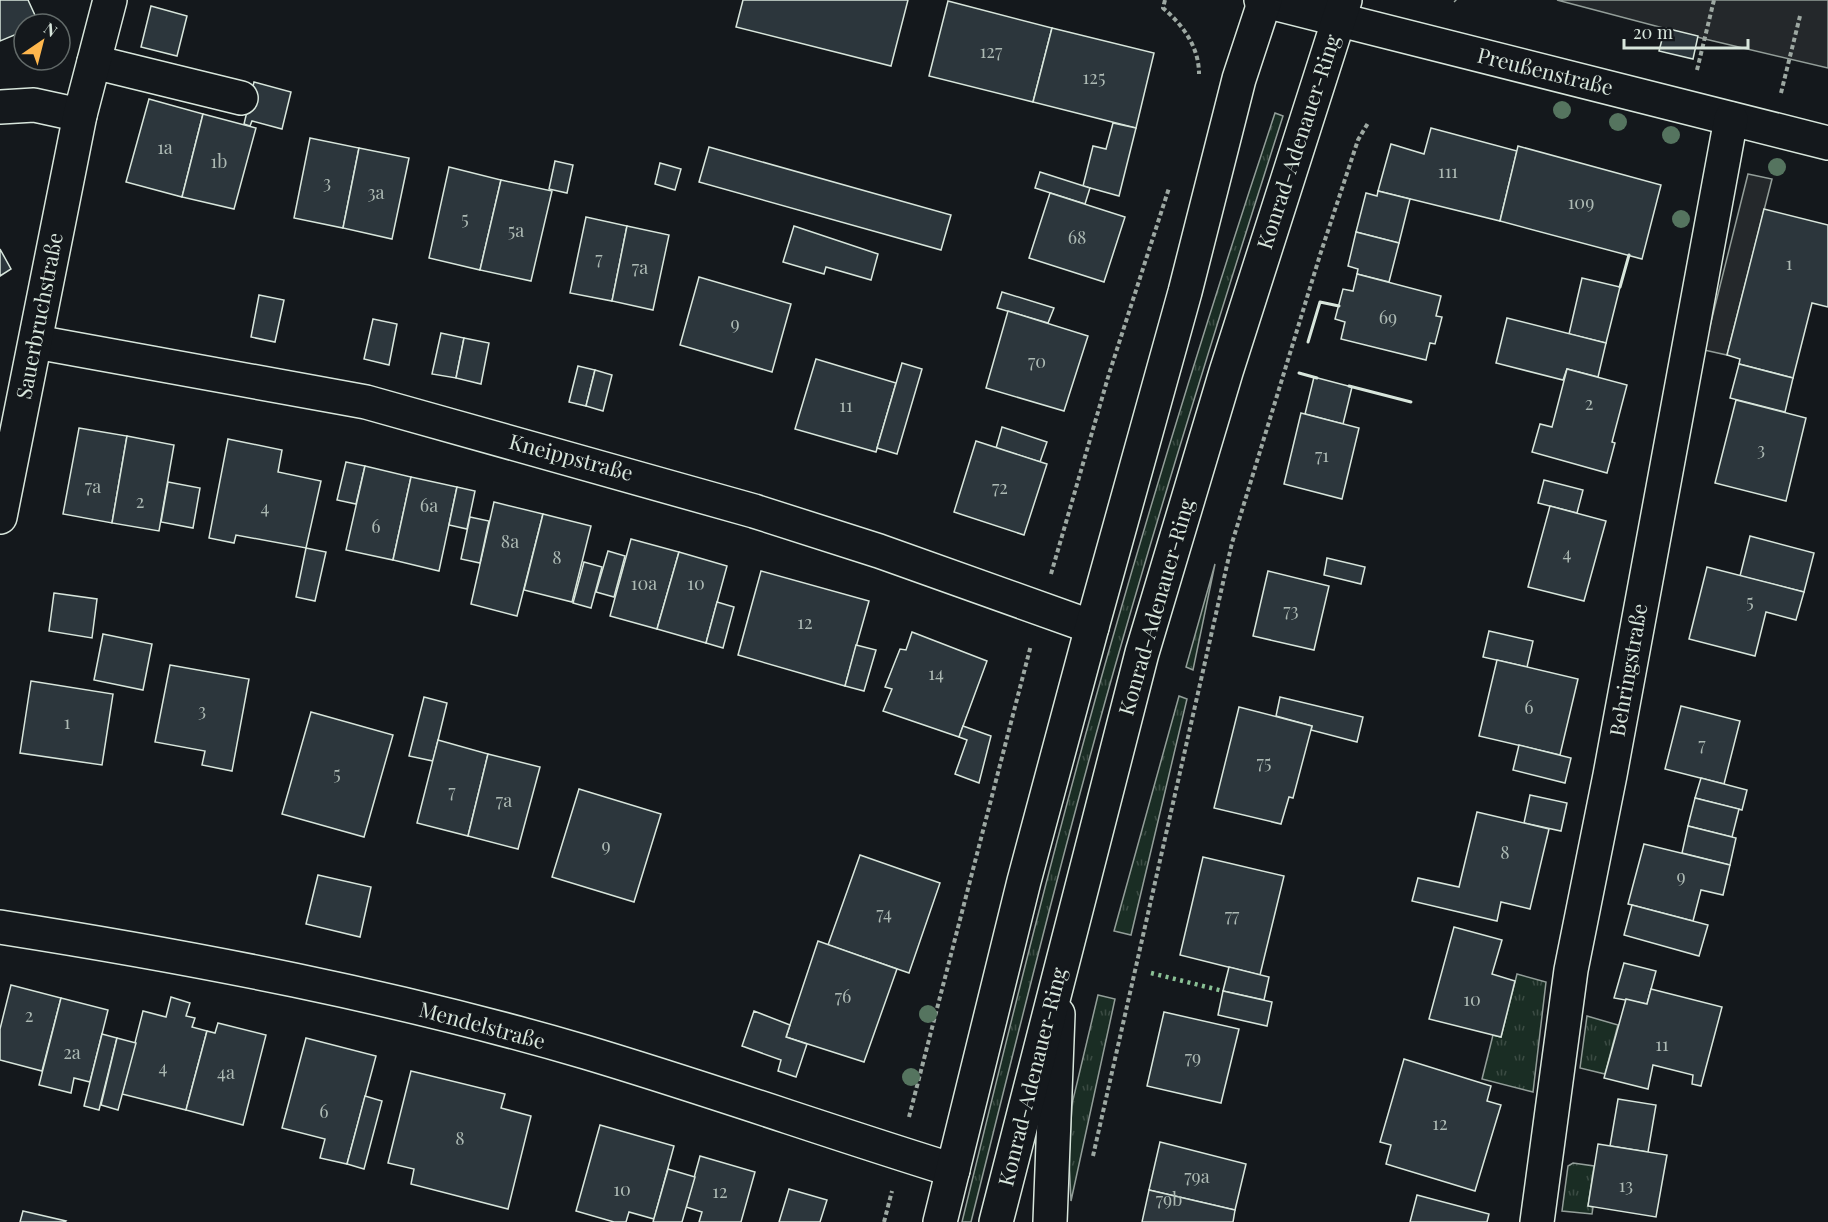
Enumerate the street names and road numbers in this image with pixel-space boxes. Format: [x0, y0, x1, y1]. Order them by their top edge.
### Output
street label: Konrad-Adenauer-Ring [1249, 30, 1345, 252]
street label: Preußenstraße [1475, 40, 1616, 100]
street label: Sauerbruchstraße [8, 230, 68, 401]
street label: Kneippstraße [507, 426, 636, 486]
street label: Konrad-Adenauer-Ring [1111, 495, 1199, 718]
street label: Behringstraße [1602, 601, 1652, 738]
street label: Konrad-Adenauer-Ring [990, 964, 1072, 1189]
street label: Mendelstraße [416, 994, 549, 1054]

